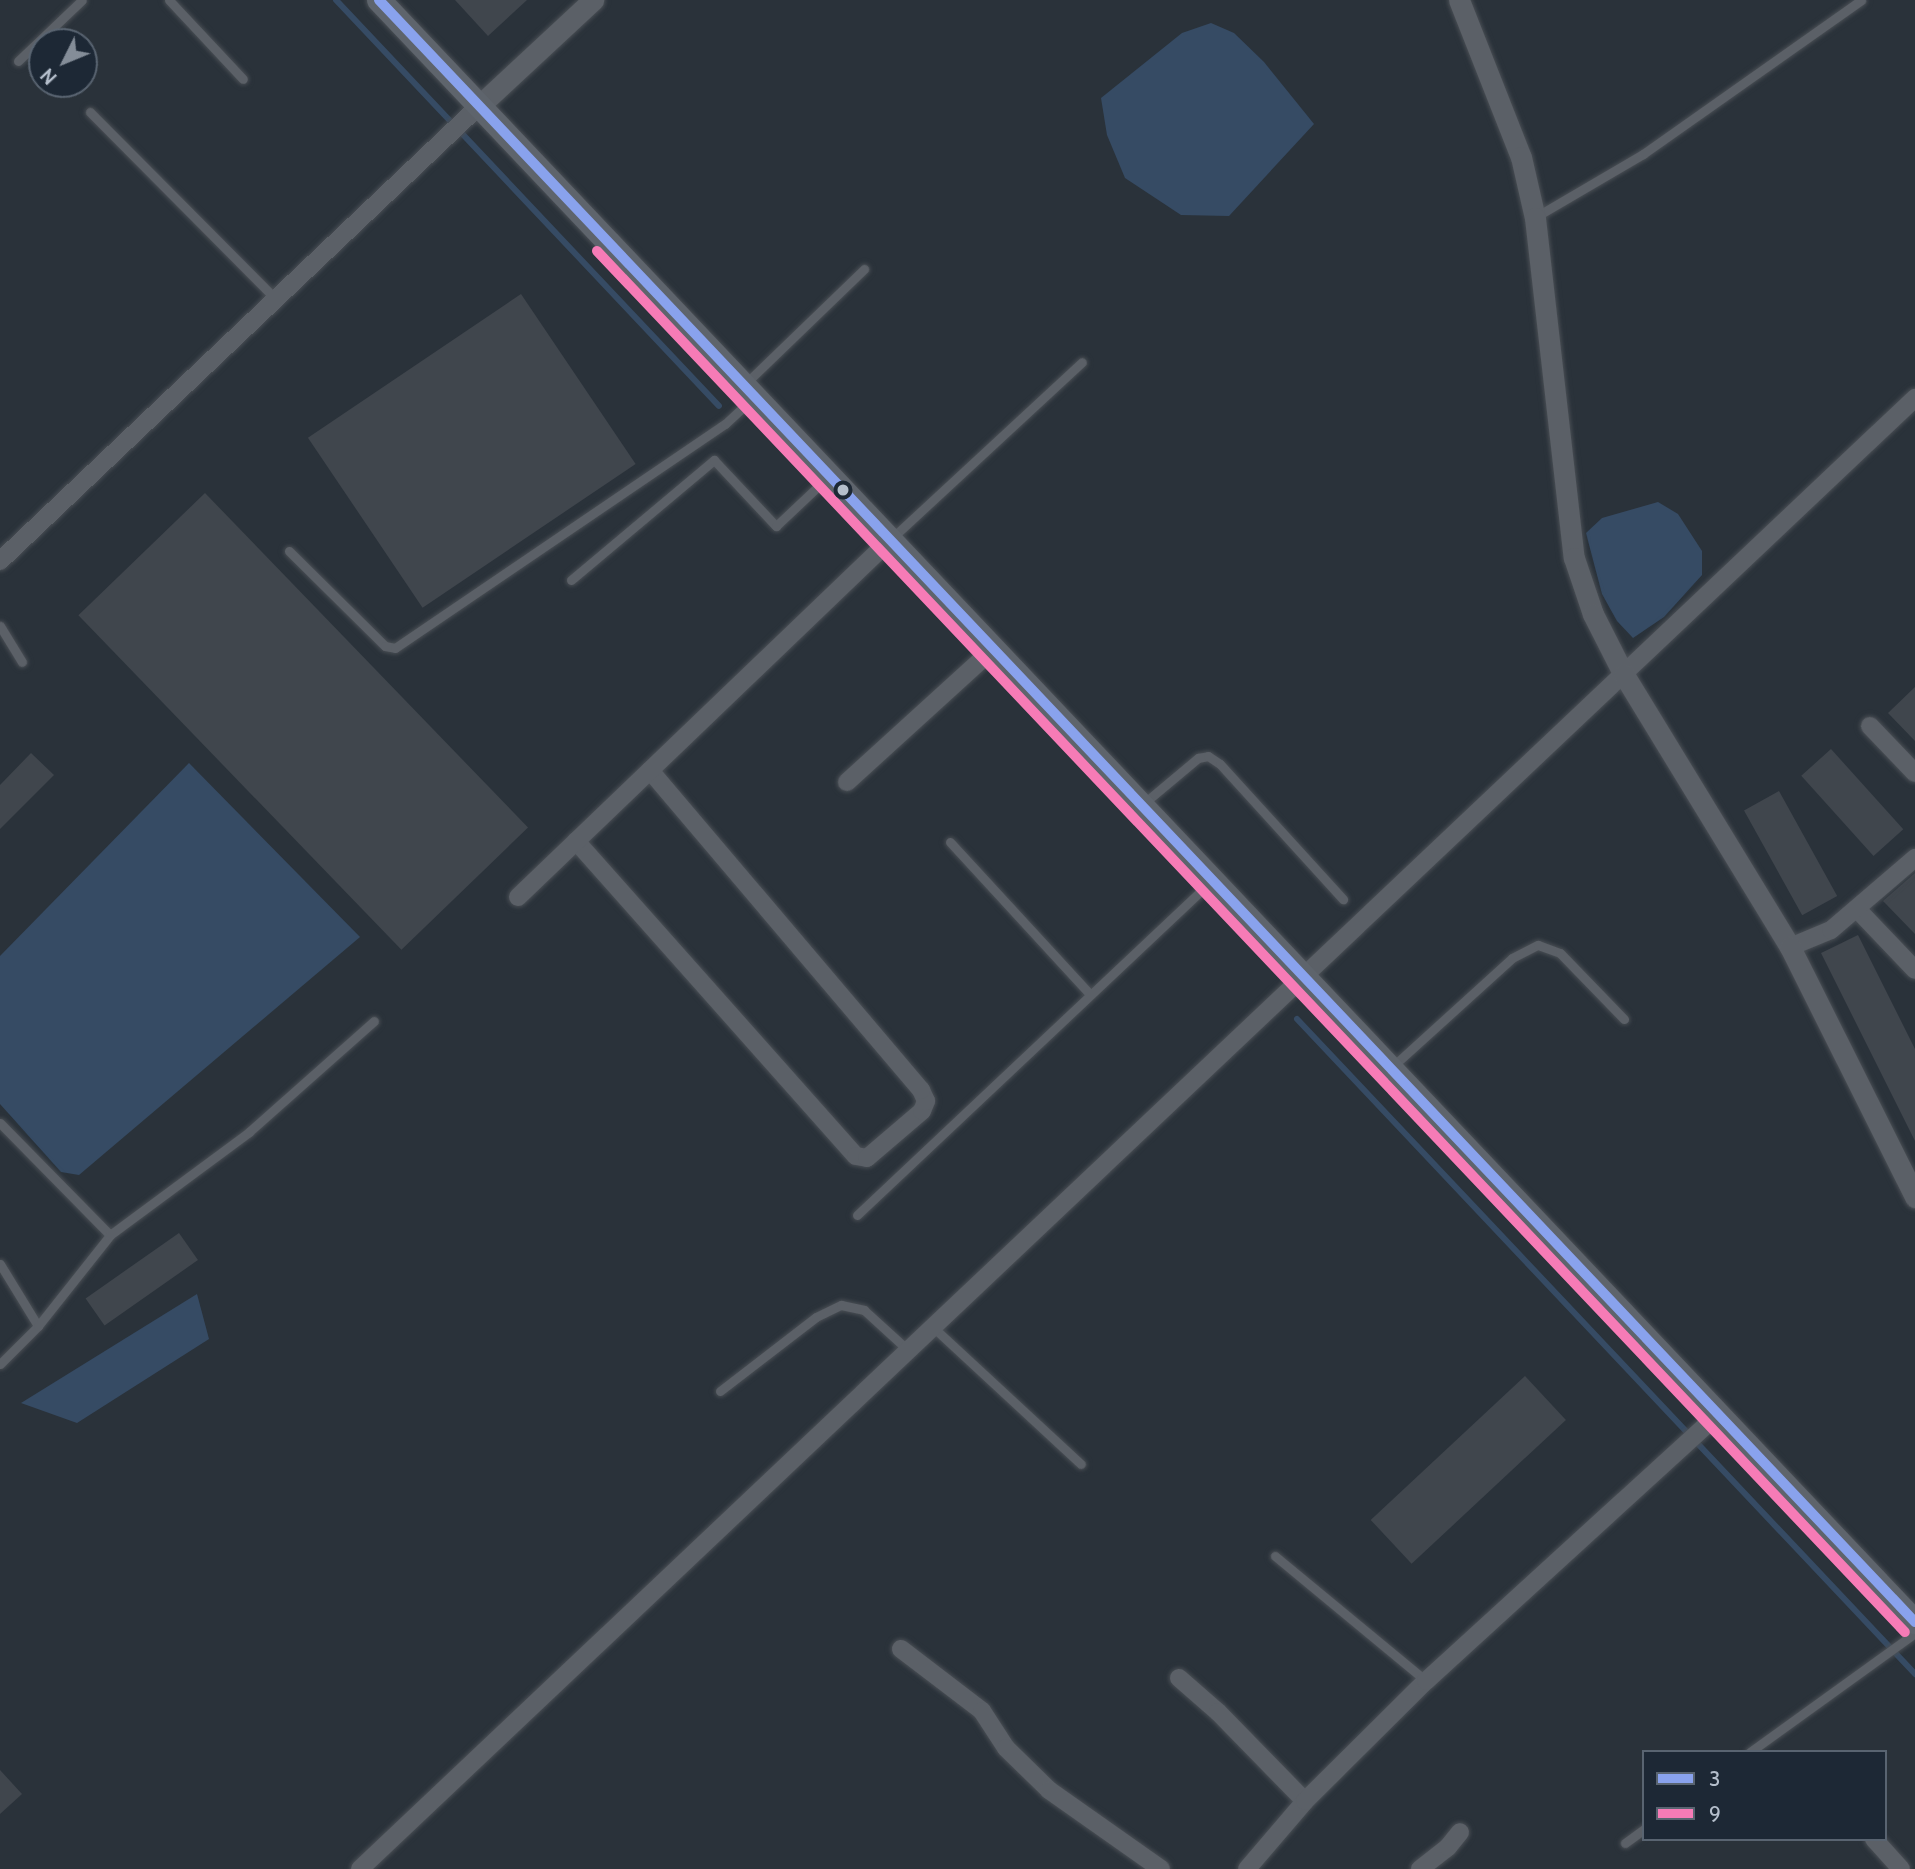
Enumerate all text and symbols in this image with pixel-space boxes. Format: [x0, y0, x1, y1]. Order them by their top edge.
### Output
north arrow [28, 28, 98, 98]
text: N [36, 64, 62, 89]
unlabelled marker [836, 483, 850, 497]
legend [1642, 1750, 1887, 1841]
text: 3 [1709, 1766, 1720, 1791]
text: 9 [1709, 1801, 1721, 1826]

